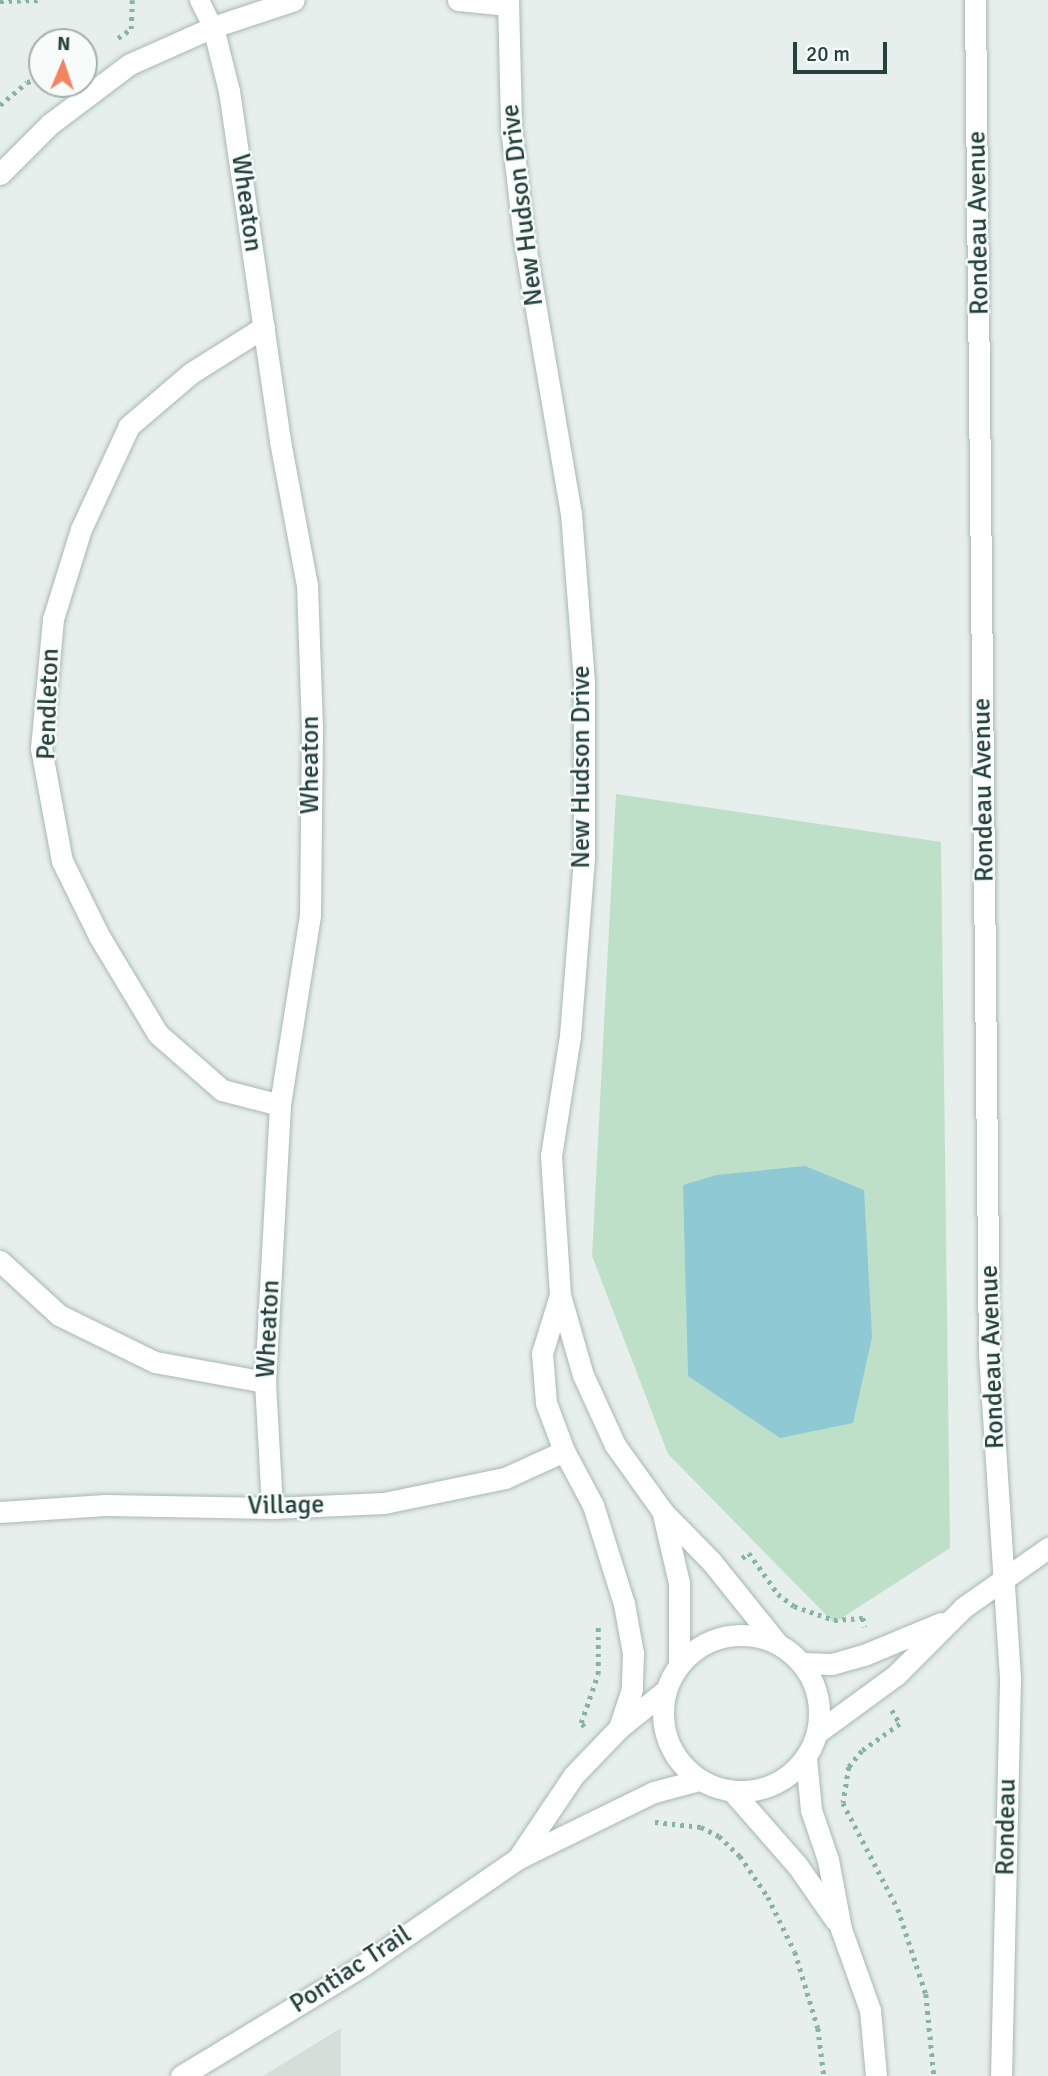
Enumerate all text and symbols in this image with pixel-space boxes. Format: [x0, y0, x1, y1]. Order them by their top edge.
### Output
north arrow [28, 28, 98, 98]
scale bar [796, 28, 890, 72]
text: N [57, 32, 71, 56]
text: 20 m [806, 41, 850, 67]
street label: New Hudson Drive [495, 102, 551, 308]
street label: Rondeau Avenue [962, 131, 996, 315]
street label: Wheaton [224, 152, 268, 254]
street label: Pendleton [31, 648, 67, 760]
street label: New Hudson Drive [566, 665, 598, 869]
street label: Rondeau Avenue [967, 698, 1001, 882]
street label: Wheaton [295, 716, 327, 814]
street label: Rondeau Avenue [974, 1264, 1012, 1450]
street label: Wheaton [251, 1279, 287, 1379]
street label: Village [247, 1490, 325, 1522]
street label: Rondeau [991, 1778, 1023, 1876]
street label: Pontiac Trail [285, 1919, 417, 2021]

